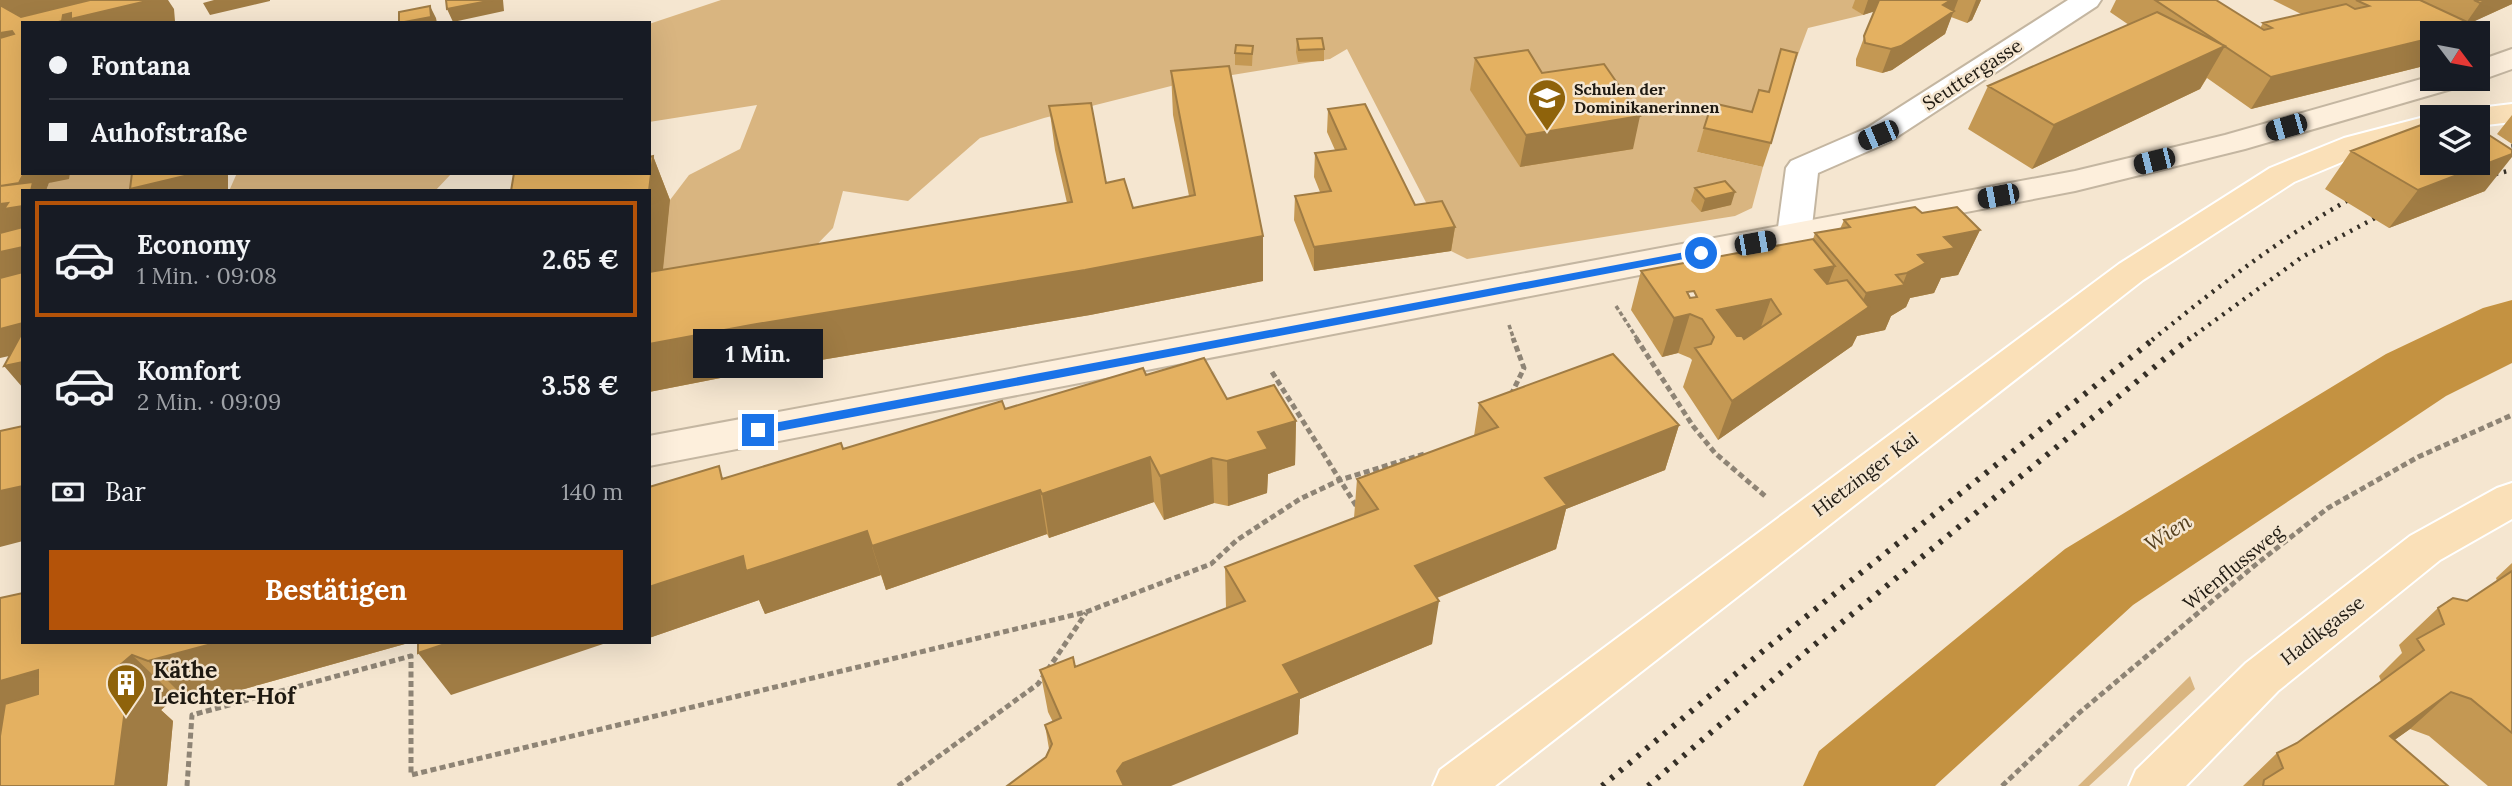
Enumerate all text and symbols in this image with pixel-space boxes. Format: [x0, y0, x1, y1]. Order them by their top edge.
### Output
north arrow [2420, 21, 2490, 91]
map controls [2420, 21, 2490, 175]
street label: Seuttergasse [1918, 33, 2026, 115]
text: Fontana [91, 49, 190, 82]
school or university icon: Schulen der Dominikanerinnen [1526, 77, 1568, 132]
place label: Schulen der Dominikanerinnen [1574, 79, 1719, 117]
button: layers [2420, 105, 2490, 175]
car [2263, 111, 2310, 143]
text: Auhofstraße [91, 116, 248, 149]
car [1855, 117, 1902, 153]
car [2132, 146, 2177, 176]
car [1976, 182, 2021, 210]
icon: car [53, 228, 116, 291]
text: Economy [137, 228, 250, 261]
car [1733, 229, 1778, 257]
route start [1685, 237, 1717, 269]
text: 2.65 € [542, 243, 619, 276]
text: 1 Min. · 09:08 [137, 261, 277, 290]
callout: 1 Min. [693, 328, 823, 378]
text: 1 Min. [725, 339, 791, 368]
icon: car [53, 354, 116, 417]
text: Komfort [137, 354, 241, 387]
text: 3.58 € [542, 369, 619, 402]
text: 2 Min. · 09:09 [137, 387, 281, 416]
route end [742, 414, 774, 446]
street label: Hietzinger Kai [1807, 426, 1923, 522]
icon: cash [49, 473, 87, 511]
text: Bar [105, 475, 146, 508]
text: 140 m [561, 477, 623, 506]
water label: Wien [2139, 507, 2196, 558]
street label: Wienflussweg [2178, 519, 2289, 615]
button: Bestätigen [49, 550, 623, 630]
street label: Hadikgasse [2275, 590, 2369, 670]
place label: Käthe Leichter-Hof [153, 655, 297, 710]
building icon: Käthe Leichter-Hof [105, 662, 147, 717]

